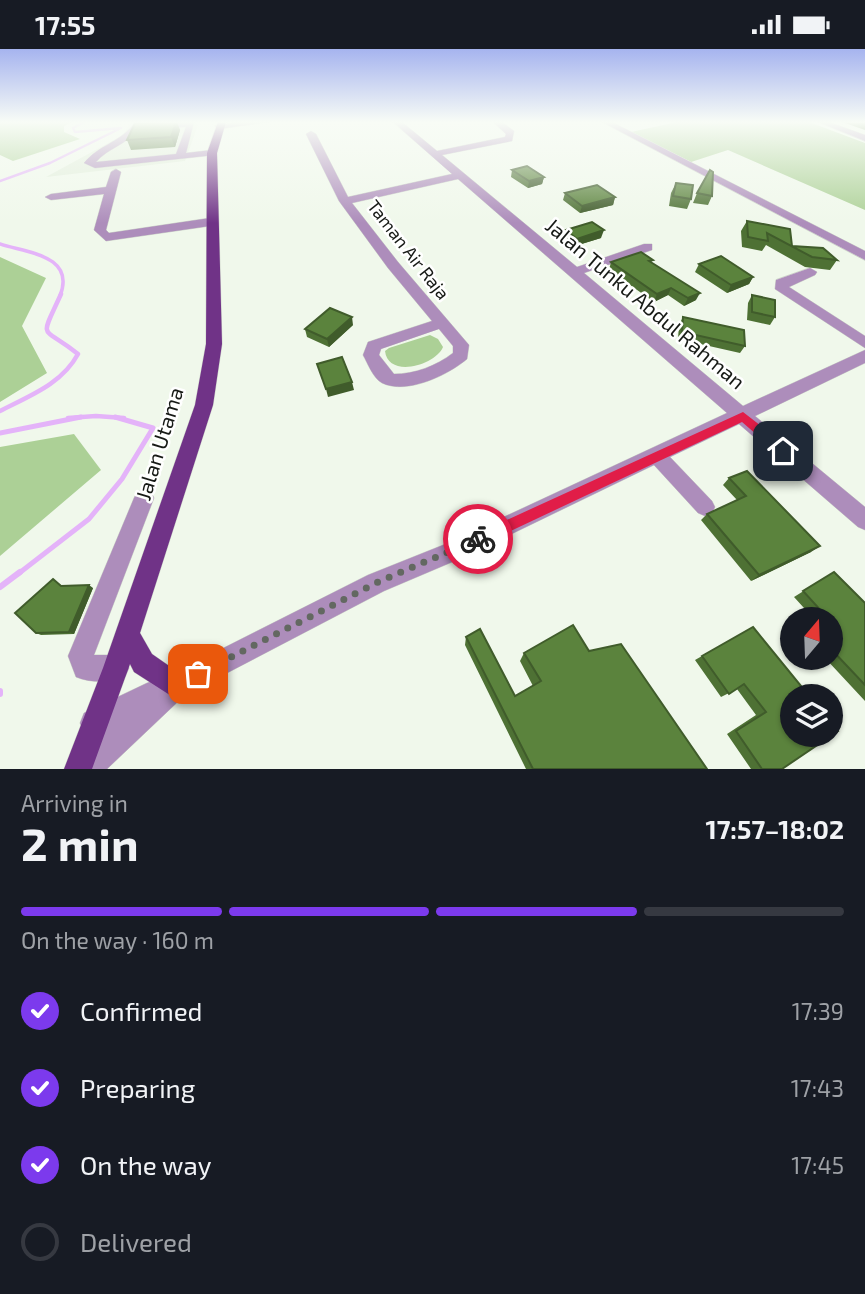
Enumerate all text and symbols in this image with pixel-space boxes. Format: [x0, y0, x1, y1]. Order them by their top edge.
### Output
text: 17:55 [35, 9, 95, 40]
street label: Taman Air Raja [363, 195, 454, 304]
street label: Jalan Tunku Abdul Rahman [541, 212, 751, 394]
street label: Jalan Utama [130, 384, 188, 503]
pin [753, 421, 813, 481]
icon: home [764, 432, 802, 470]
courier [443, 504, 513, 574]
icon: bike [459, 520, 497, 558]
north arrow [780, 607, 844, 670]
map controls [780, 607, 843, 747]
pin [168, 644, 228, 704]
icon: bag [179, 655, 217, 693]
button: layers [780, 684, 843, 747]
text: Arriving in [21, 789, 128, 817]
text: 17:57–18:02 [705, 813, 844, 844]
text: 2 min [21, 815, 139, 870]
text: On the way · 160 m [21, 926, 214, 954]
icon: check [21, 992, 59, 1030]
text: Confirmed [80, 995, 203, 1026]
text: 17:39 [792, 997, 844, 1025]
icon: check [21, 1069, 59, 1107]
text: Preparing [80, 1072, 195, 1103]
text: 17:43 [791, 1074, 844, 1102]
icon: check [21, 1146, 59, 1184]
text: On the way [80, 1149, 211, 1180]
text: 17:45 [791, 1151, 844, 1179]
text: Delivered [80, 1226, 192, 1257]

